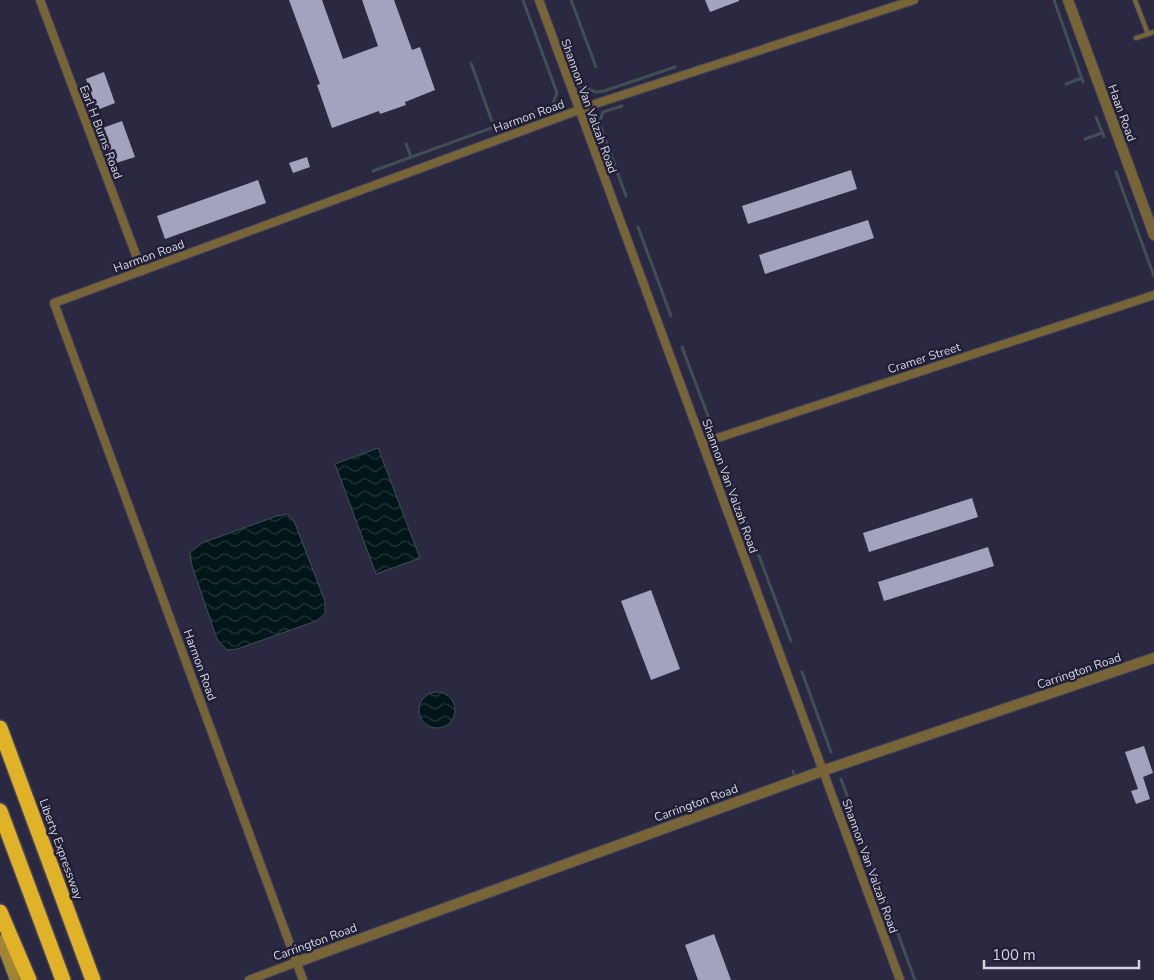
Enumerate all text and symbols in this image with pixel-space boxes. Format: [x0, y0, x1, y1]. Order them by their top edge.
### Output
street label: Shannon Van Valzah Road [557, 37, 621, 175]
street label: Haan Road [1104, 82, 1140, 144]
street label: Earl H Burns Road [76, 83, 126, 181]
street label: Harmon Road [491, 96, 567, 136]
street label: Harmon Road [111, 236, 187, 276]
street label: Cramer Street [886, 338, 963, 377]
street label: Shannon Van Valzah Road [698, 417, 762, 555]
street label: Harmon Road [180, 627, 220, 703]
street label: Carrington Road [1035, 649, 1123, 693]
street label: Carrington Road [652, 780, 740, 826]
street label: Liberty Expressway [35, 797, 87, 902]
street label: Shannon Van Valzah Road [838, 797, 902, 935]
street label: Carrington Road [271, 919, 359, 965]
scale bar [984, 938, 1139, 970]
text: 100 m [992, 945, 1036, 965]

